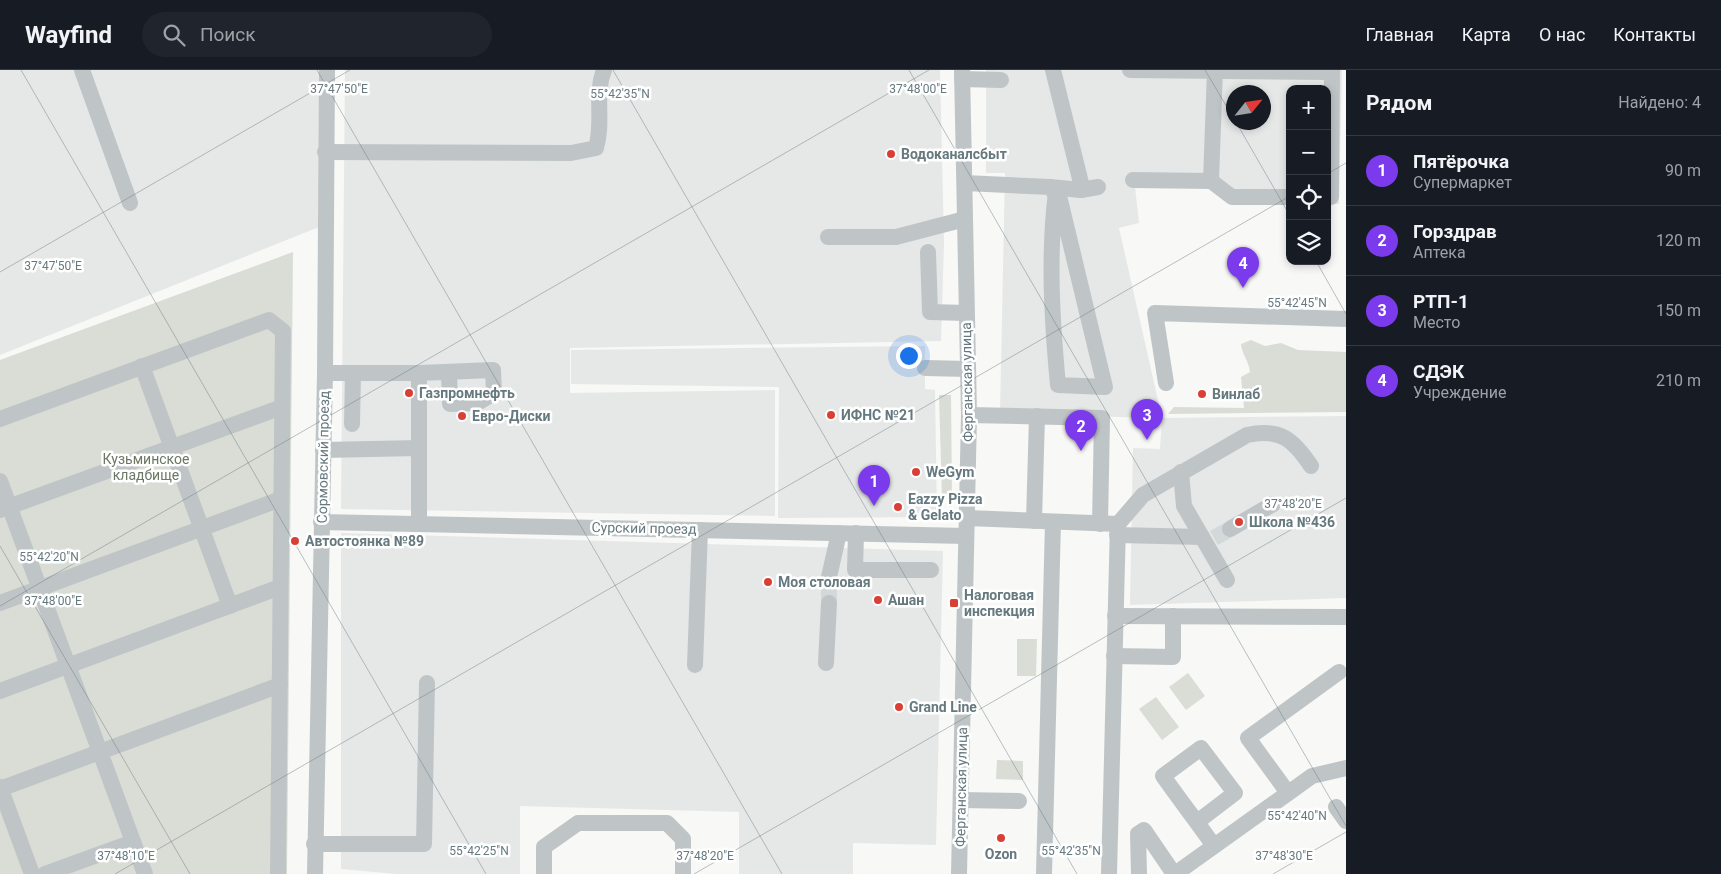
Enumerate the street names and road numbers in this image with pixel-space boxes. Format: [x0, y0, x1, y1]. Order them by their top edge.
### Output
street label: Ферганская улица [958, 322, 976, 442]
street label: Сормовский проезд [314, 390, 332, 524]
street label: Сурский проезд [591, 519, 697, 537]
street label: Ферганская улица [952, 727, 970, 847]

